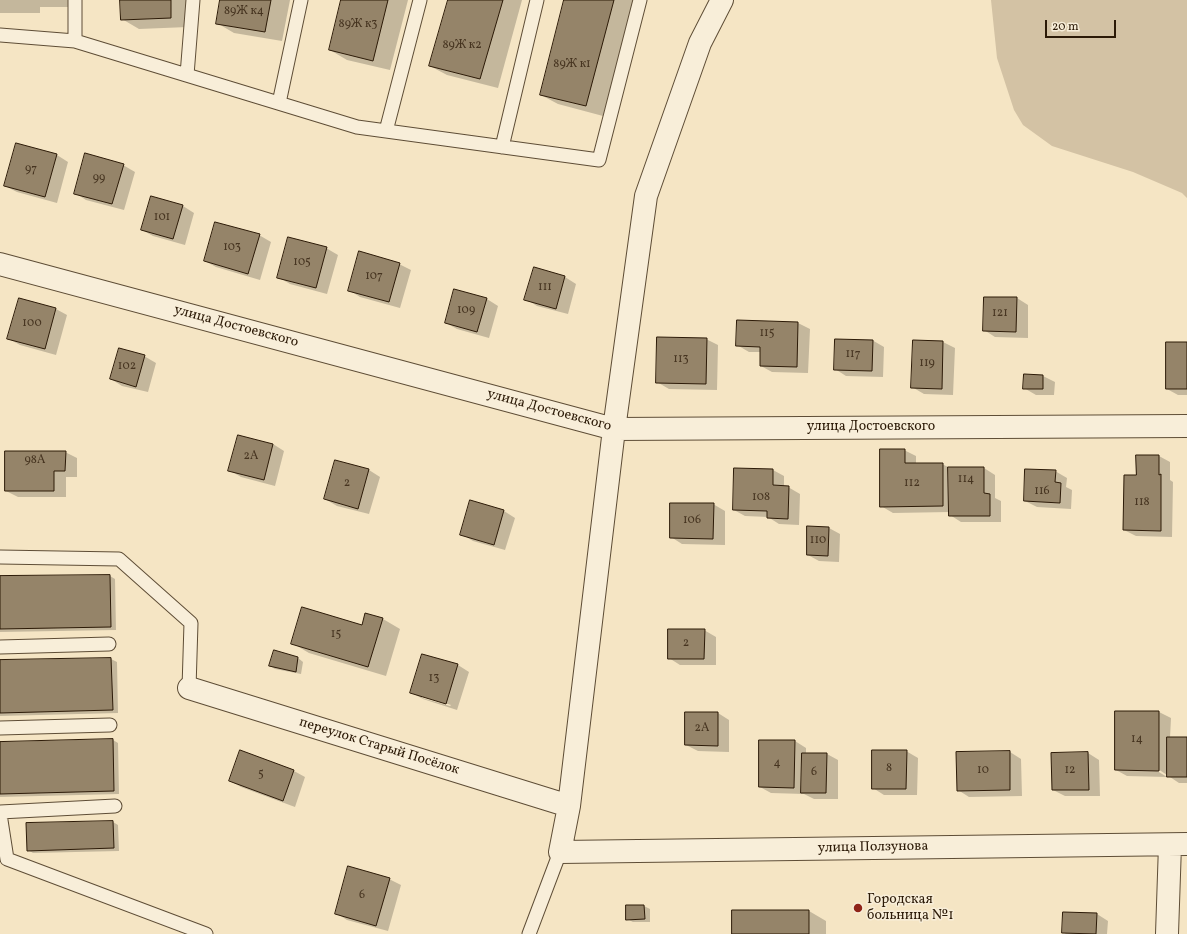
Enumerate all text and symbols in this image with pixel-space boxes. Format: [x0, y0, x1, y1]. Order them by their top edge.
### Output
house number: 89Ж к4 [224, 5, 264, 19]
scale bar [1047, 12, 1118, 38]
house number: 89Ж к3 [339, 18, 377, 32]
text: 20 m [1052, 19, 1079, 35]
house number: 89Ж к2 [442, 39, 482, 53]
house number: 89Ж к1 [553, 58, 591, 72]
house number: 97 [25, 163, 37, 177]
house number: 99 [93, 172, 105, 186]
house number: 101 [154, 211, 170, 225]
house number: 103 [223, 241, 241, 255]
house number: 105 [293, 256, 311, 270]
house number: 107 [365, 270, 383, 284]
house number: 111 [538, 281, 552, 295]
street label: улица Достоевского [172, 302, 300, 352]
house number: 109 [457, 304, 475, 318]
house number: 121 [992, 307, 1008, 321]
house number: 100 [22, 317, 42, 331]
house number: 115 [759, 327, 775, 341]
house number: 117 [845, 348, 861, 362]
house number: 113 [673, 353, 689, 367]
house number: 119 [919, 357, 935, 371]
house number: 102 [118, 360, 136, 374]
street label: улица Достоевского [485, 386, 613, 436]
street label: улица Достоевского [807, 419, 935, 435]
house number: 2А [244, 450, 258, 464]
house number: 98А [25, 454, 45, 468]
house number: 114 [958, 473, 974, 487]
house number: 2 [344, 477, 350, 491]
house number: 112 [904, 477, 920, 491]
house number: 116 [1034, 485, 1050, 499]
house number: 108 [752, 491, 770, 505]
house number: 118 [1134, 496, 1150, 510]
house number: 106 [683, 514, 701, 528]
house number: 110 [810, 534, 826, 548]
house number: 15 [331, 628, 341, 642]
house number: 2 [683, 637, 689, 651]
house number: 13 [429, 672, 439, 686]
street label: переулок Старый Посёлок [297, 715, 461, 779]
house number: 2А [695, 722, 709, 736]
house number: 14 [1131, 733, 1143, 747]
house number: 4 [773, 757, 781, 771]
house number: 8 [886, 762, 892, 776]
house number: 10 [977, 764, 989, 778]
house number: 12 [1064, 764, 1076, 778]
house number: 6 [811, 766, 817, 780]
house number: 5 [258, 768, 264, 782]
street label: улица Ползунова [818, 839, 928, 857]
house number: 6 [359, 889, 365, 903]
place label: Городская больница №1 [867, 892, 954, 924]
marker: Городская больница №1 [852, 902, 864, 914]

